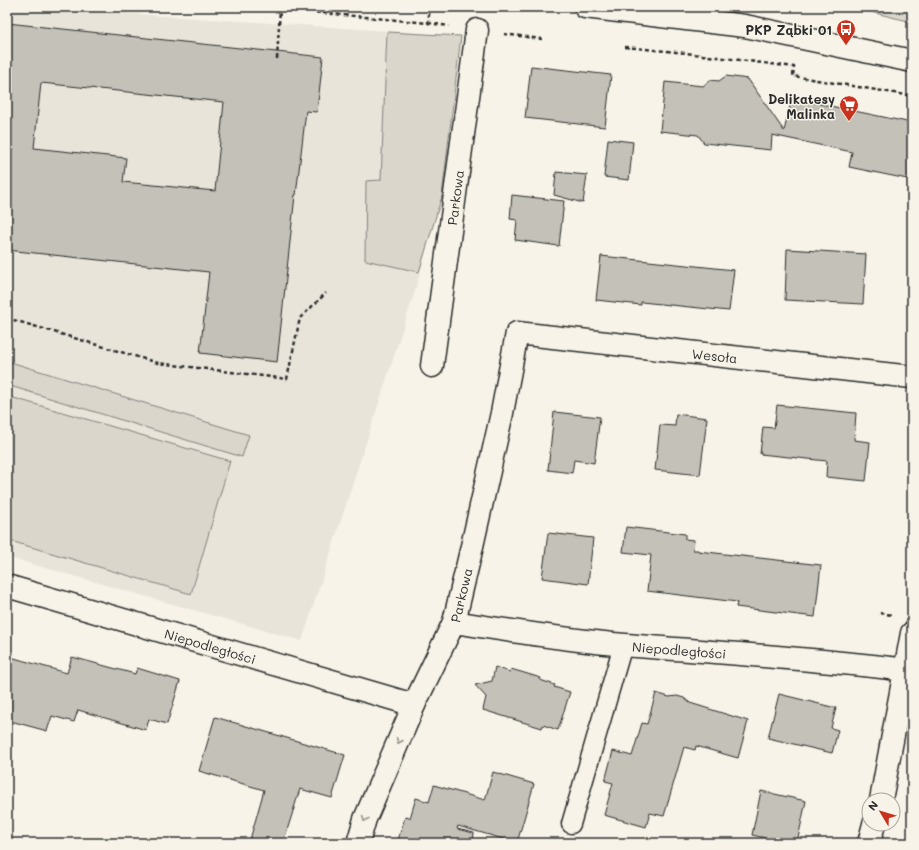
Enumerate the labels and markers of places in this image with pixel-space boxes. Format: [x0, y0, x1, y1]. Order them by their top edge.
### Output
bus stop icon: PKP Ząbki 01 [835, 18, 857, 46]
place label: PKP Ząbki 01 [745, 21, 832, 38]
place label: Delikatesy Malinka [768, 90, 835, 122]
supermarket icon: Delikatesy Malinka [838, 94, 860, 122]

